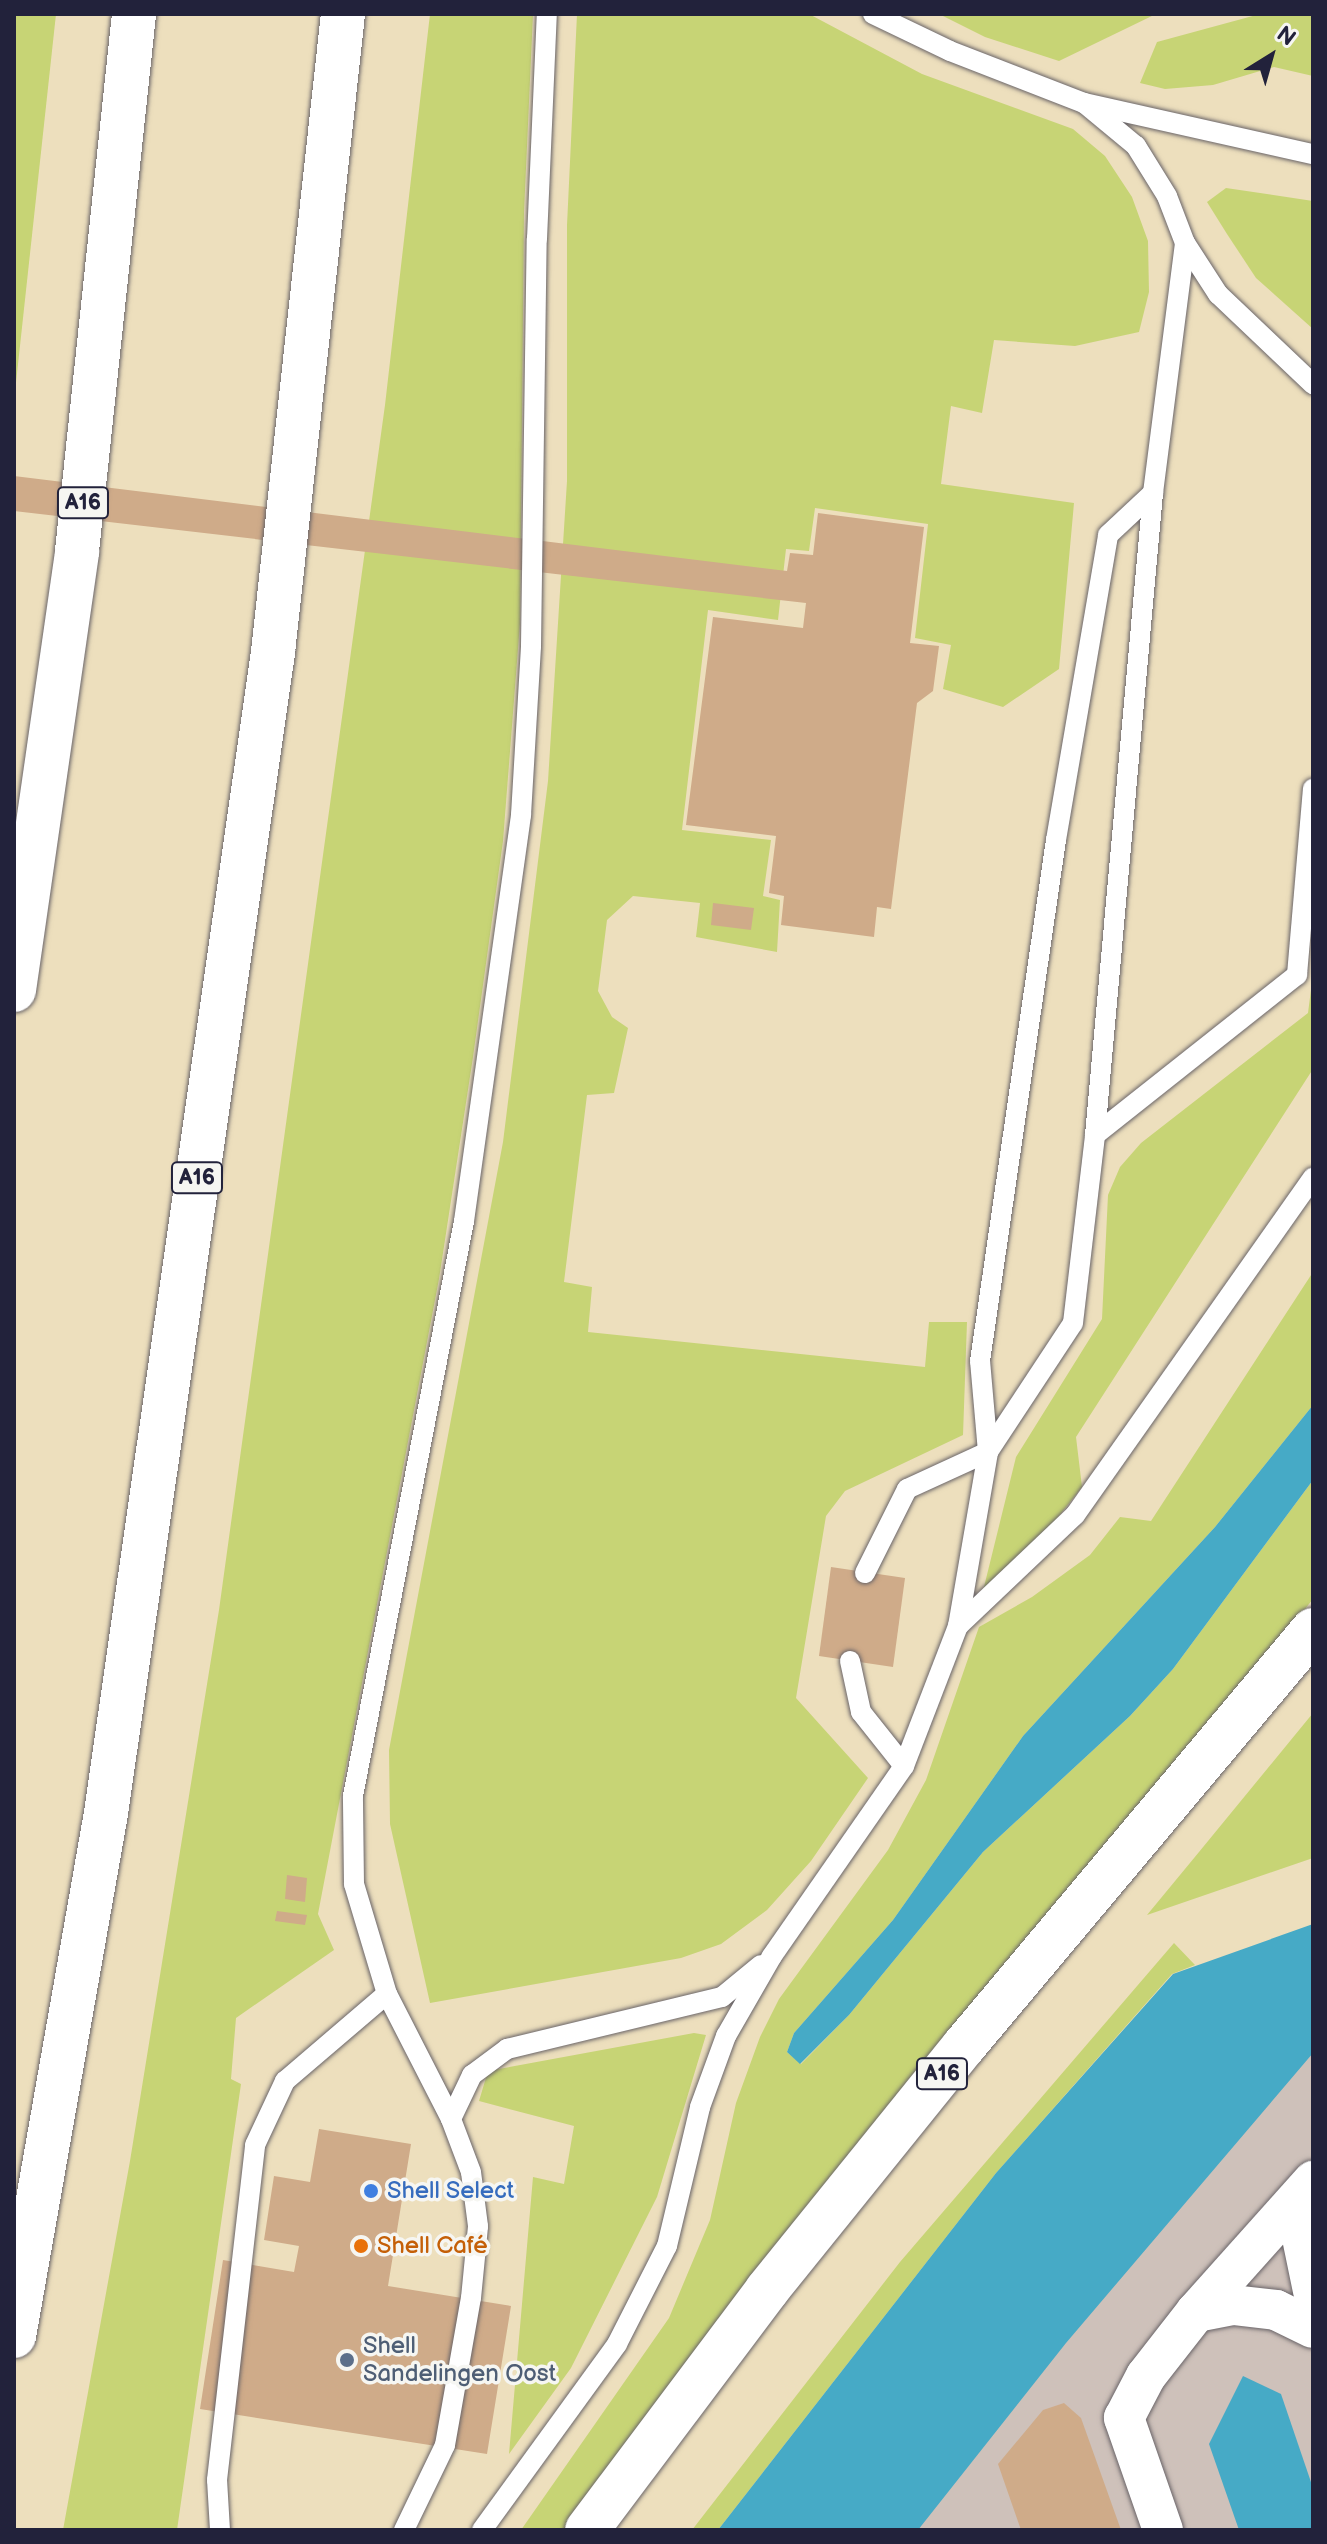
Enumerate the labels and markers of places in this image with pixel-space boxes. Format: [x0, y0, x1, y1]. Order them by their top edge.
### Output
place label: Shell Select [387, 2177, 515, 2205]
marker: Shell Select [362, 2182, 380, 2200]
place label: Shell Café [377, 2232, 488, 2260]
marker: Shell Café [352, 2237, 370, 2255]
place label: Shell Sandelingen Oost [363, 2332, 556, 2388]
marker: Shell Sandelingen Oost [338, 2351, 356, 2369]

